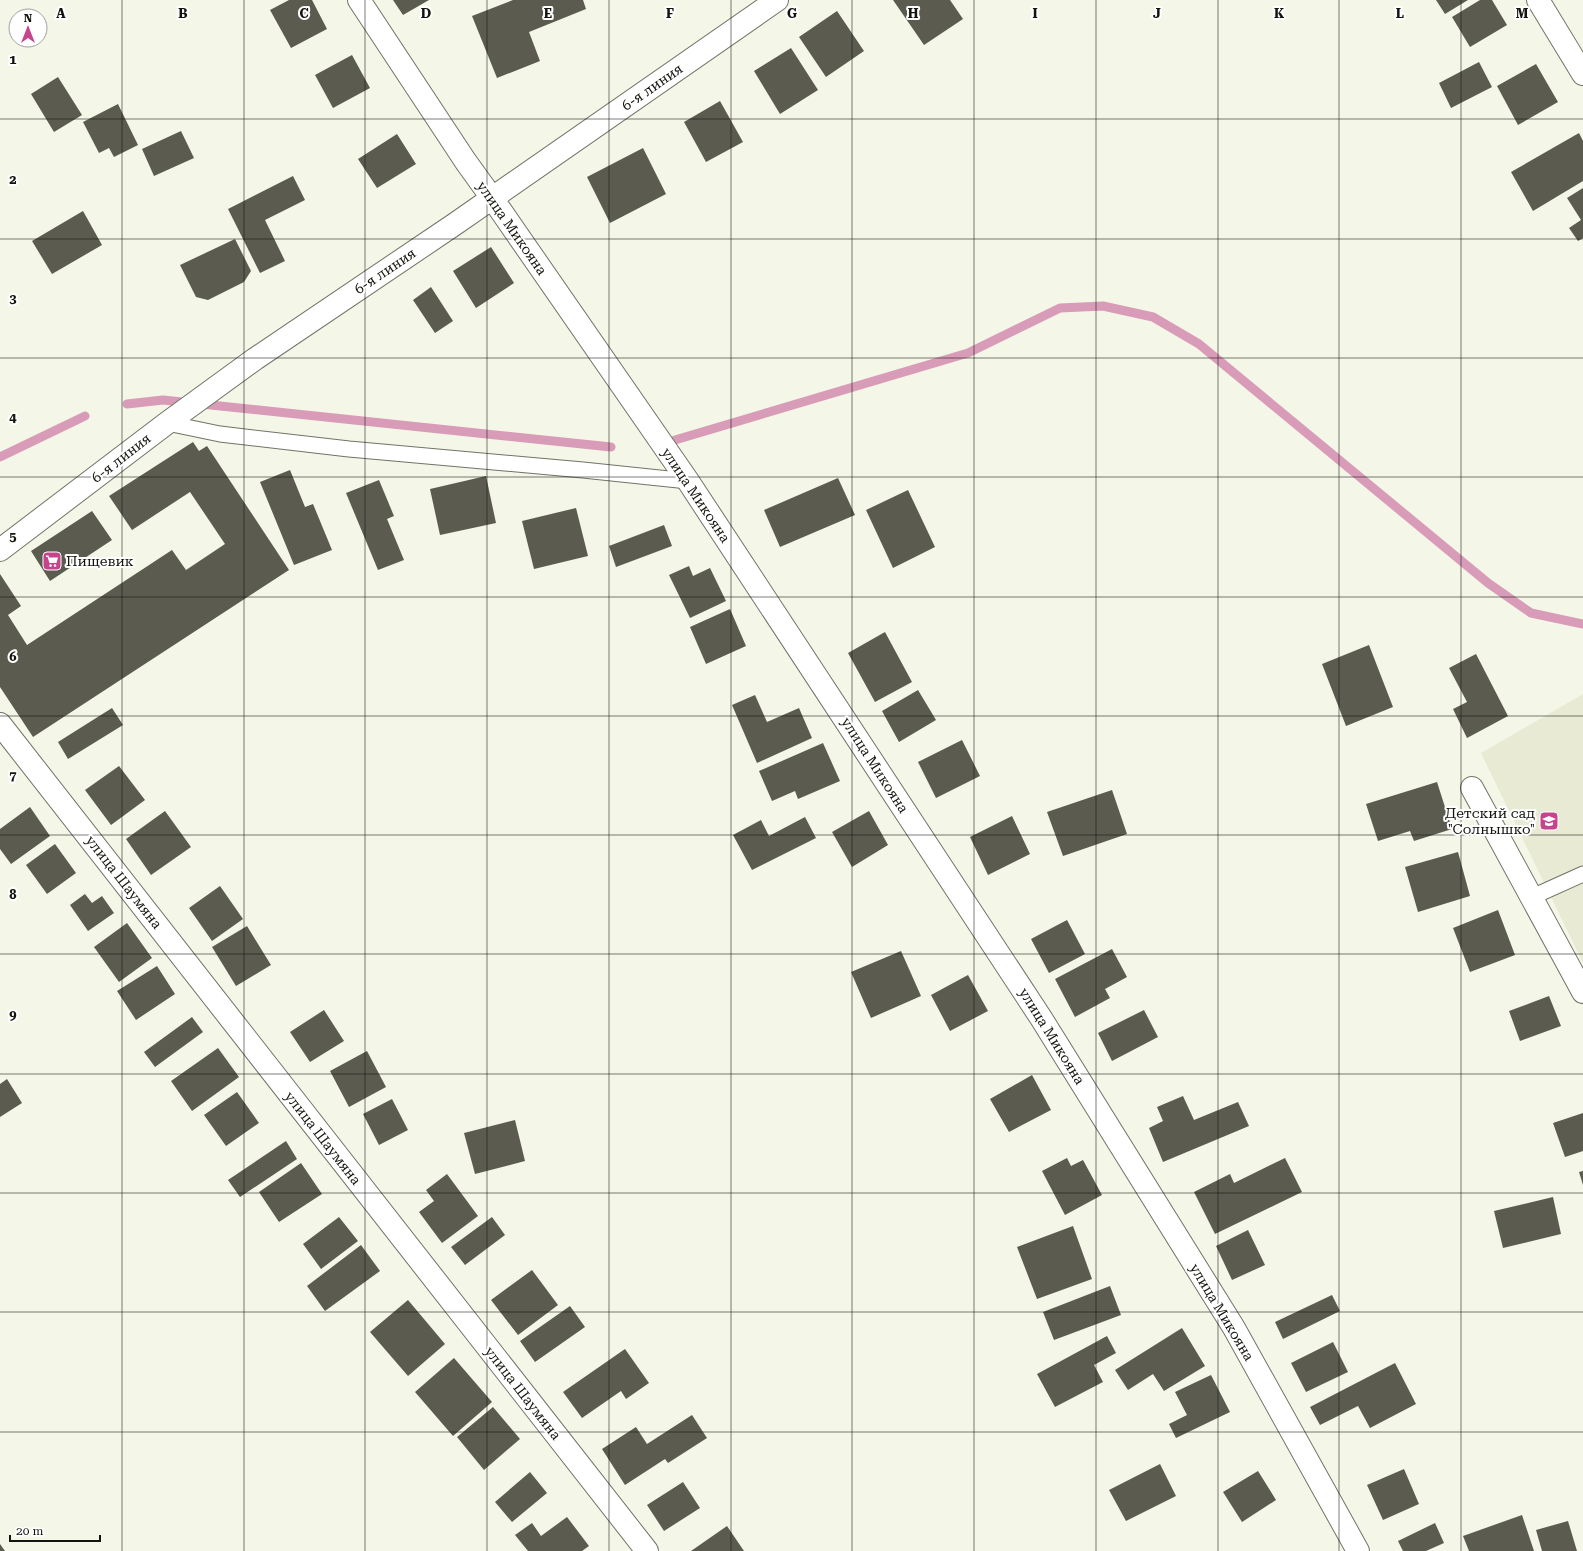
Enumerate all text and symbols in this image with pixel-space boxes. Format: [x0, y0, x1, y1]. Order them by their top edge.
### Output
text: A [56, 6, 66, 21]
text: B [178, 6, 188, 21]
text: C [299, 6, 309, 21]
text: D [421, 6, 431, 21]
text: E [544, 6, 552, 21]
text: F [666, 6, 674, 21]
text: G [787, 6, 797, 21]
text: H [908, 6, 919, 21]
text: I [1032, 6, 1038, 21]
text: J [1153, 6, 1161, 21]
text: K [1274, 6, 1285, 21]
text: L [1396, 6, 1404, 21]
text: M [1516, 6, 1529, 21]
north arrow [8, 8, 48, 48]
text: N [24, 12, 33, 25]
text: 1 [9, 52, 17, 67]
street label: 6-я линия [619, 60, 685, 114]
text: 2 [9, 172, 17, 187]
street label: улица Микояна [474, 178, 551, 278]
street label: 6-я линия [351, 245, 419, 297]
text: 3 [9, 291, 17, 306]
text: 4 [9, 410, 17, 425]
street label: 6-я линия [88, 430, 154, 486]
street label: улица Микояна [658, 445, 734, 546]
text: 5 [9, 529, 17, 544]
supermarket icon: Пищевик [41, 550, 63, 572]
place label: Пищевик [66, 553, 134, 569]
text: 6 [9, 649, 17, 664]
street label: улица Микояна [838, 714, 912, 816]
text: 7 [9, 768, 17, 783]
place label: Детский сад "Солнышко" [1445, 805, 1535, 837]
school or university icon: Детский сад "Солнышко" [1538, 810, 1560, 832]
street label: улица Шаумяна [83, 832, 166, 932]
text: 8 [9, 887, 17, 902]
street label: улица Микояна [1016, 985, 1088, 1088]
text: 9 [9, 1007, 17, 1022]
street label: улица Шаумяна [282, 1088, 365, 1188]
street label: улица Микояна [1187, 1260, 1258, 1364]
street label: улица Шаумяна [482, 1343, 565, 1443]
scale bar [10, 1517, 100, 1543]
text: 20 m [16, 1524, 43, 1538]

